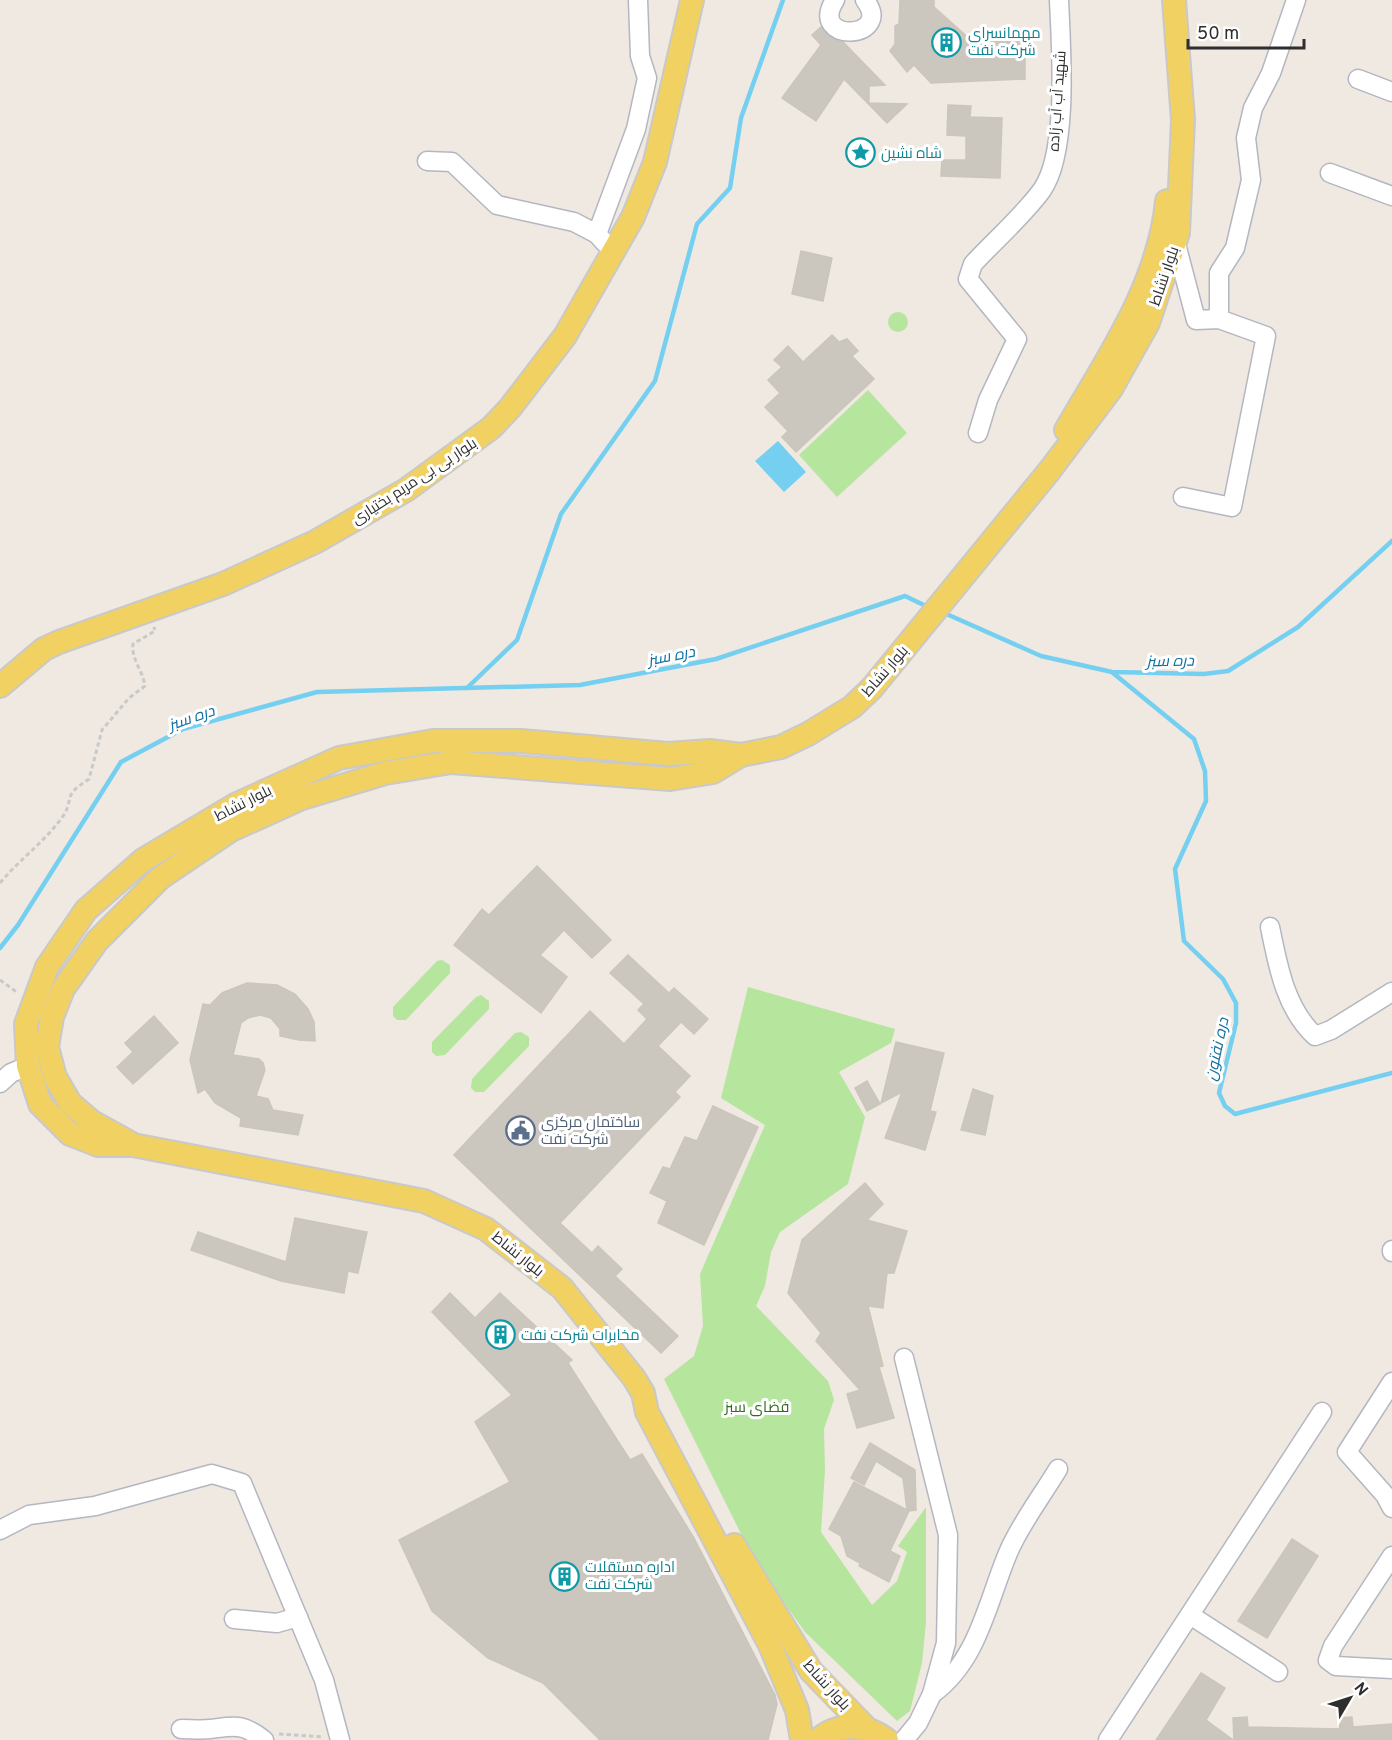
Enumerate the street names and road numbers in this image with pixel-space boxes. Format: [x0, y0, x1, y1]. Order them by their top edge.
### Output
street label: شهید آب آب زاده [1045, 50, 1071, 152]
street label: بلوار نشاط [1146, 244, 1184, 309]
street label: بلوار بی بی مریم بختیاری [349, 435, 481, 530]
street label: بلوار نشاط [859, 643, 914, 701]
street label: بلوار نشاط [212, 782, 275, 827]
street label: بلوار نشاط [487, 1228, 547, 1282]
street label: بلوار نشاط [798, 1657, 854, 1715]

